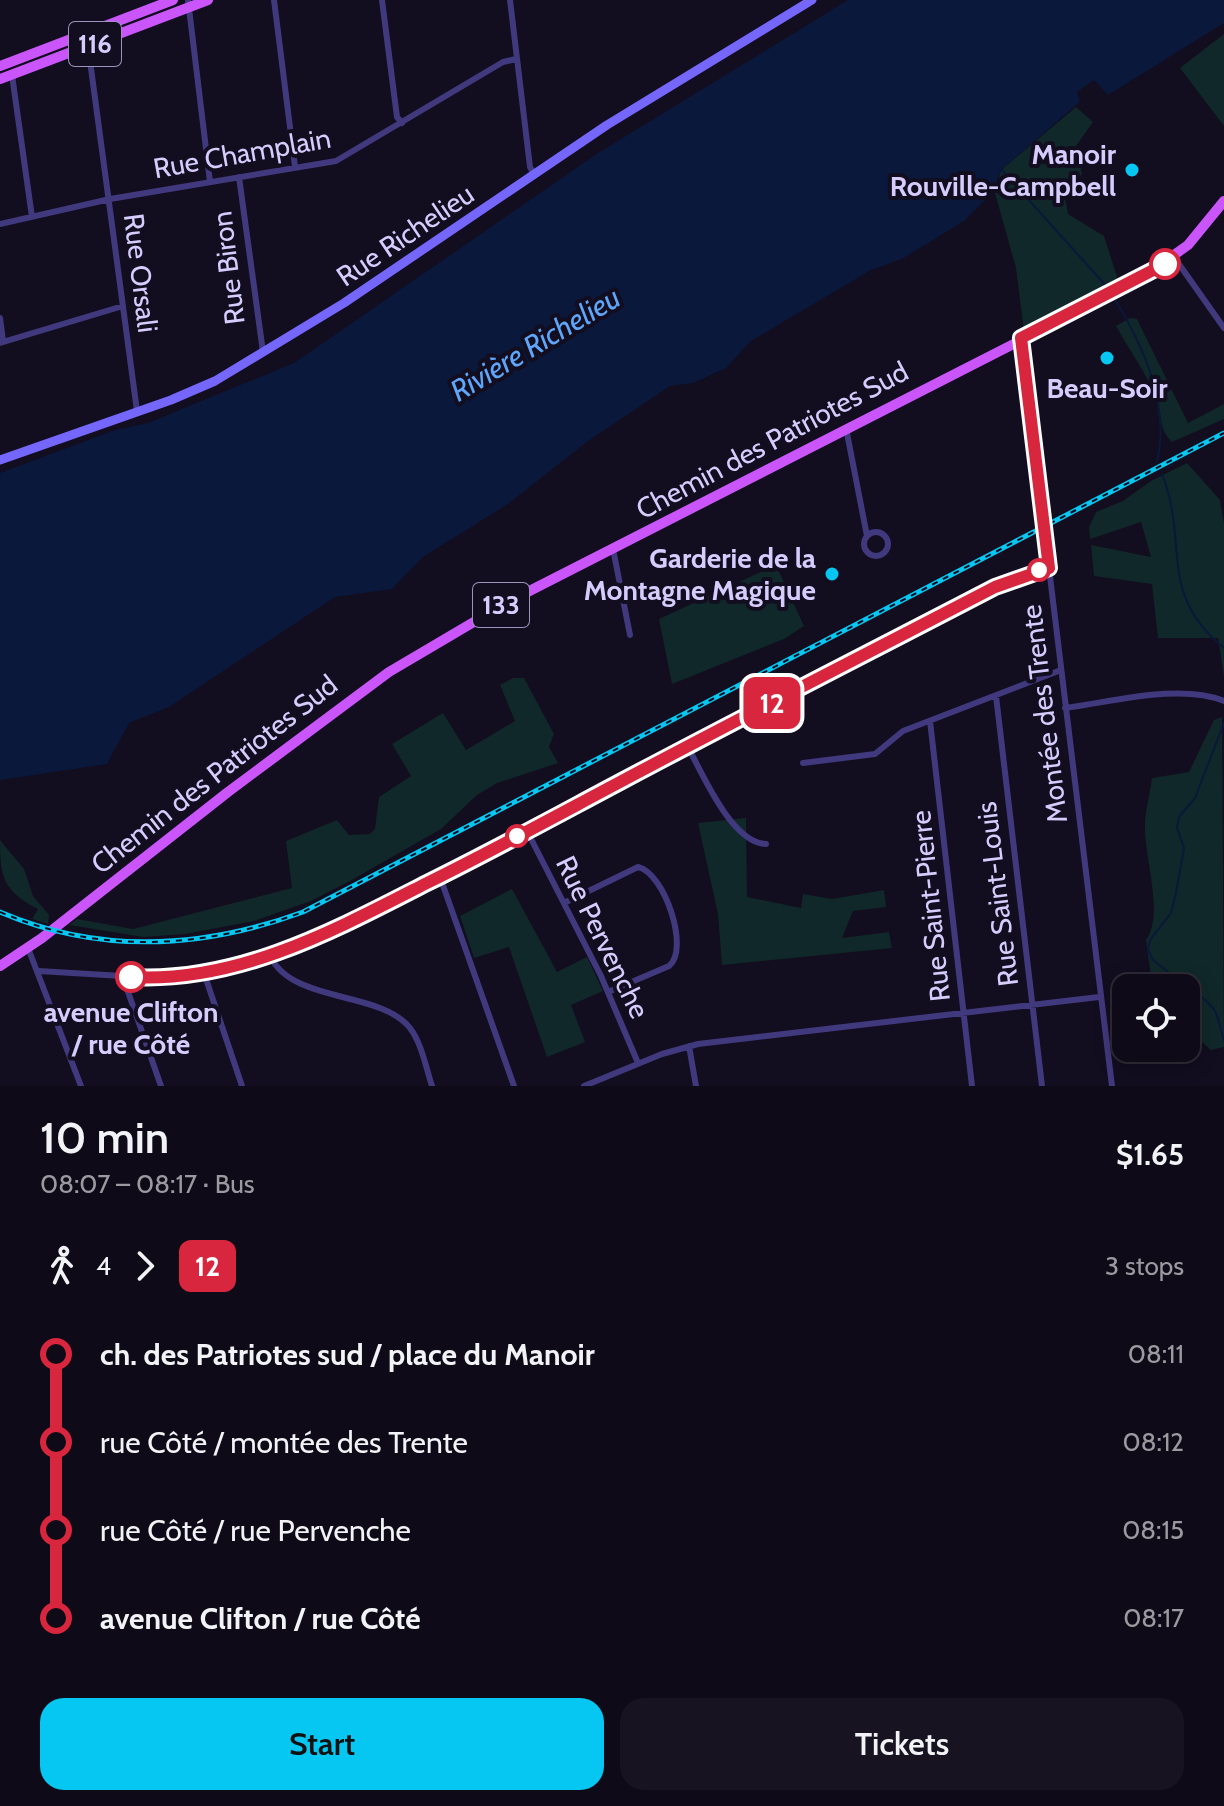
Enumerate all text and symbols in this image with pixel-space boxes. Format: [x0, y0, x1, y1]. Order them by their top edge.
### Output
road number: 116 [69, 22, 121, 66]
street label: Rue Champlain [151, 121, 333, 185]
place label: Manoir Rouville-Campbell [890, 137, 1117, 203]
marker: Manoir Rouville-Campbell [1123, 161, 1141, 179]
street label: Rue Richelieu [330, 177, 480, 293]
street label: Rue Biron [204, 209, 252, 327]
street label: Rue Orsali [117, 212, 165, 334]
unlabelled marker [1150, 249, 1180, 279]
water label: Rivière Richelieu [443, 279, 627, 409]
marker: Beau-Soir [1098, 349, 1116, 367]
street label: Chemin des Patriotes Sud [630, 354, 914, 526]
place label: Beau-Soir [1046, 371, 1168, 405]
place label: Garderie de la Montagne Magique [584, 541, 816, 607]
unlabelled marker [1028, 559, 1050, 581]
marker: Garderie de la Montagne Magique [823, 565, 841, 583]
road number: 133 [473, 583, 529, 627]
street label: Montée des Trente [1014, 603, 1074, 825]
street label: Chemin des Patriotes Sud [84, 667, 344, 881]
line badge: 12 [736, 677, 808, 729]
text: 12 [759, 686, 785, 720]
street label: Rue Saint-Louis [969, 800, 1025, 988]
street label: Rue Saint-Pierre [903, 809, 957, 1003]
unlabelled marker [506, 825, 528, 847]
street label: Rue Pervenche [549, 850, 657, 1024]
marker: avenue Clifton / rue Côté [116, 962, 146, 992]
map controls [1112, 974, 1200, 1062]
button: locate [1112, 974, 1200, 1062]
place label: avenue Clifton / rue Côté [44, 995, 218, 1061]
text: 10 min [40, 1111, 169, 1164]
text: $1.65 [1116, 1136, 1184, 1173]
text: 08:07 – 08:17 · Bus [40, 1168, 255, 1200]
icon: walk [40, 1244, 84, 1288]
icon: forward [123, 1244, 167, 1288]
text: 12 [195, 1249, 220, 1283]
text: 4 [96, 1250, 111, 1282]
text: 3 stops [1105, 1250, 1184, 1282]
text: ch. des Patriotes sud / place du Manoir [100, 1336, 595, 1373]
text: 08:11 [1128, 1338, 1184, 1370]
text: rue Côté / montée des Trente [100, 1424, 468, 1461]
text: 08:12 [1123, 1426, 1184, 1458]
text: rue Côté / rue Pervenche [100, 1512, 411, 1549]
text: 08:15 [1122, 1514, 1184, 1546]
text: avenue Clifton / rue Côté [100, 1600, 421, 1637]
text: 08:17 [1123, 1602, 1184, 1634]
button: Start [40, 1698, 604, 1790]
button: Tickets [620, 1698, 1184, 1790]

